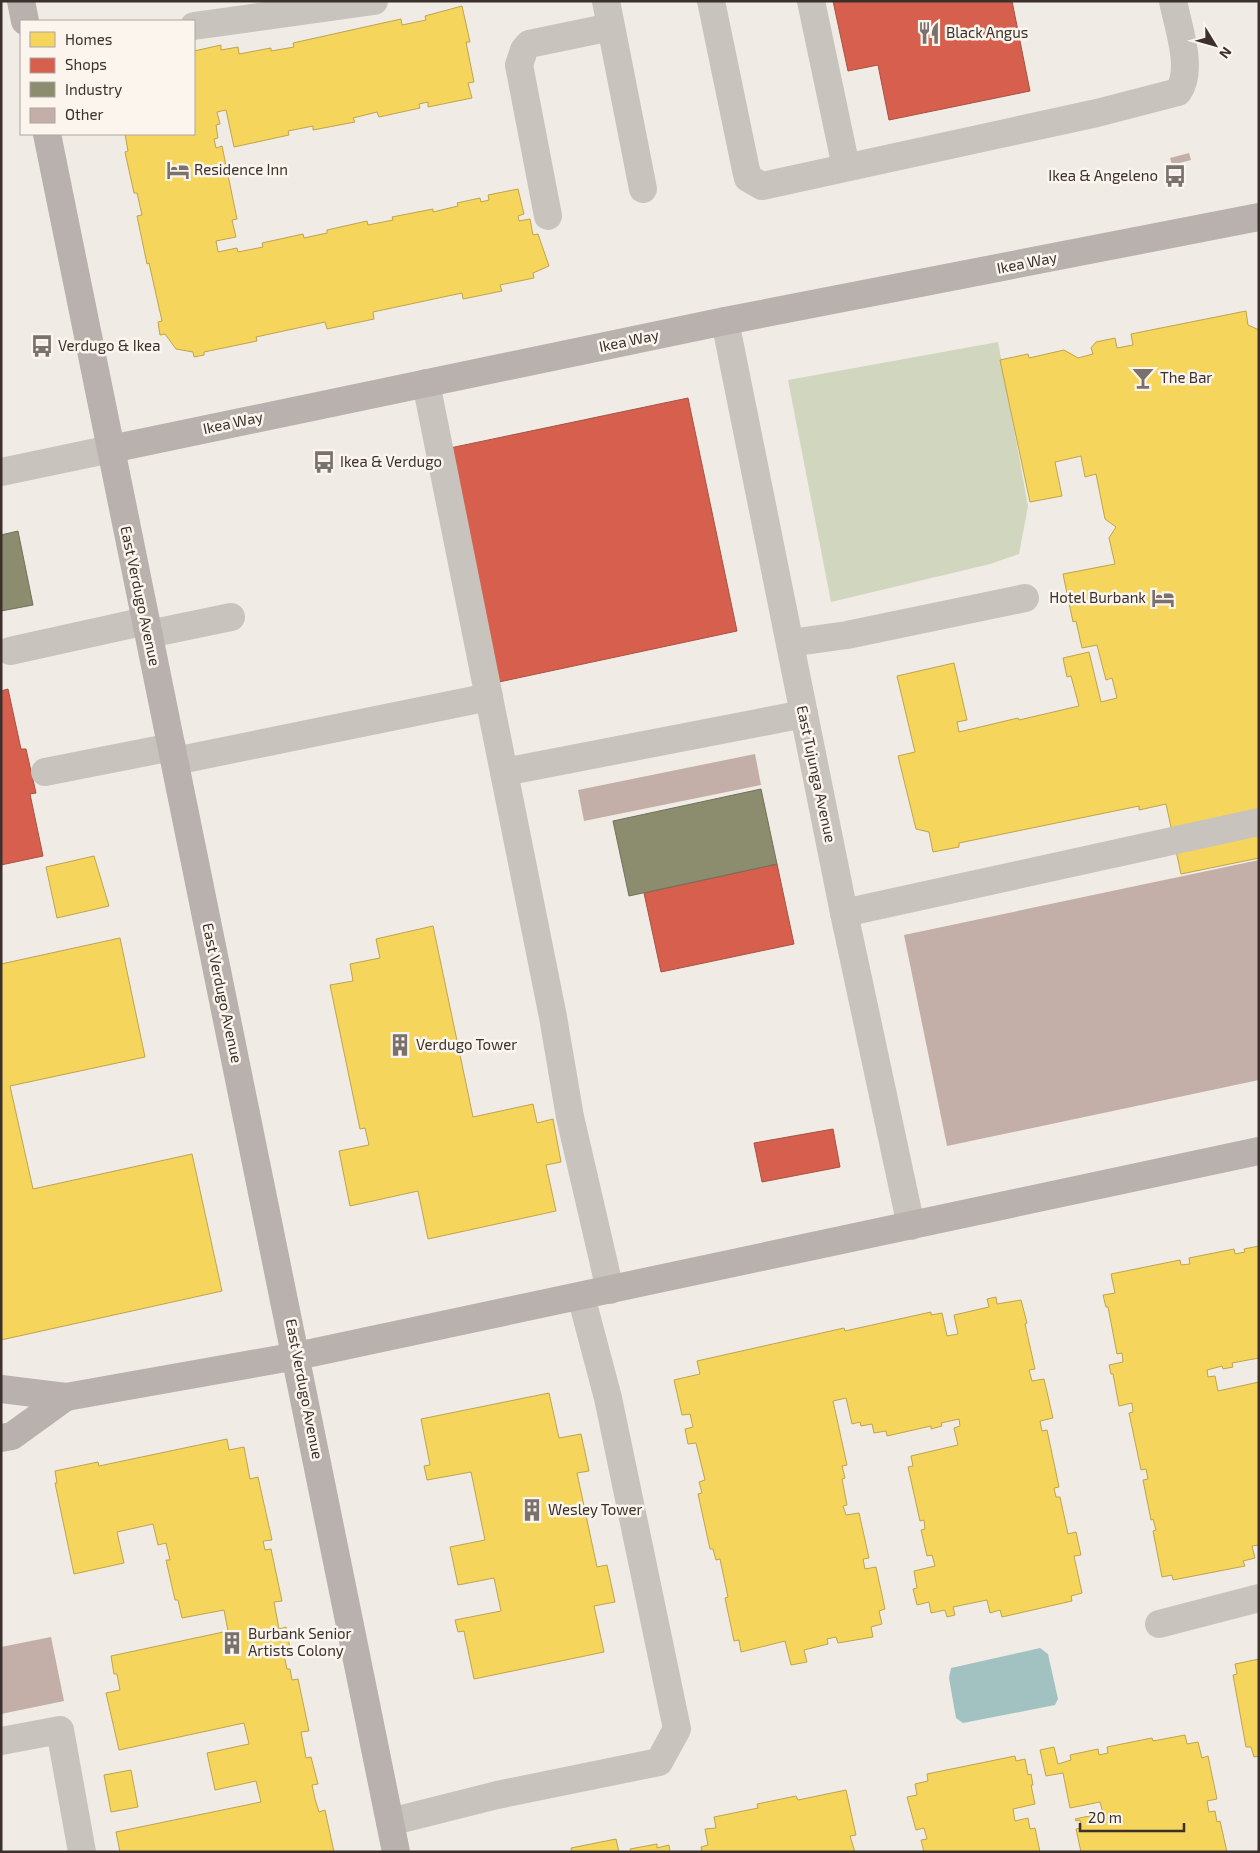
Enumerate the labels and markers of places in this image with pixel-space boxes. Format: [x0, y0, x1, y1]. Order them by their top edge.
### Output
restaurant icon: Black Angus [916, 20, 942, 46]
place label: Black Angus [946, 23, 1028, 41]
hotel icon: Residence Inn [165, 157, 191, 183]
place label: Residence Inn [194, 160, 288, 178]
bus stop icon: Ikea & Angeleno [1162, 163, 1188, 189]
place label: Ikea & Angeleno [1048, 166, 1158, 184]
bus stop icon: Verdugo & Ikea [29, 333, 55, 359]
place label: Verdugo & Ikea [58, 336, 160, 354]
bar icon: The Bar [1130, 365, 1156, 391]
place label: The Bar [1160, 368, 1212, 386]
bus stop icon: Ikea & Verdugo [311, 449, 337, 475]
place label: Ikea & Verdugo [340, 452, 442, 470]
hotel icon: Hotel Burbank [1150, 585, 1176, 611]
place label: Hotel Burbank [1049, 588, 1146, 606]
building icon: Verdugo Tower [387, 1032, 413, 1058]
place label: Verdugo Tower [416, 1035, 517, 1053]
building icon: Wesley Tower [519, 1497, 545, 1523]
place label: Wesley Tower [548, 1500, 643, 1518]
place label: Burbank Senior Artists Colony [248, 1624, 352, 1659]
building icon: Burbank Senior Artists Colony [219, 1630, 245, 1656]

